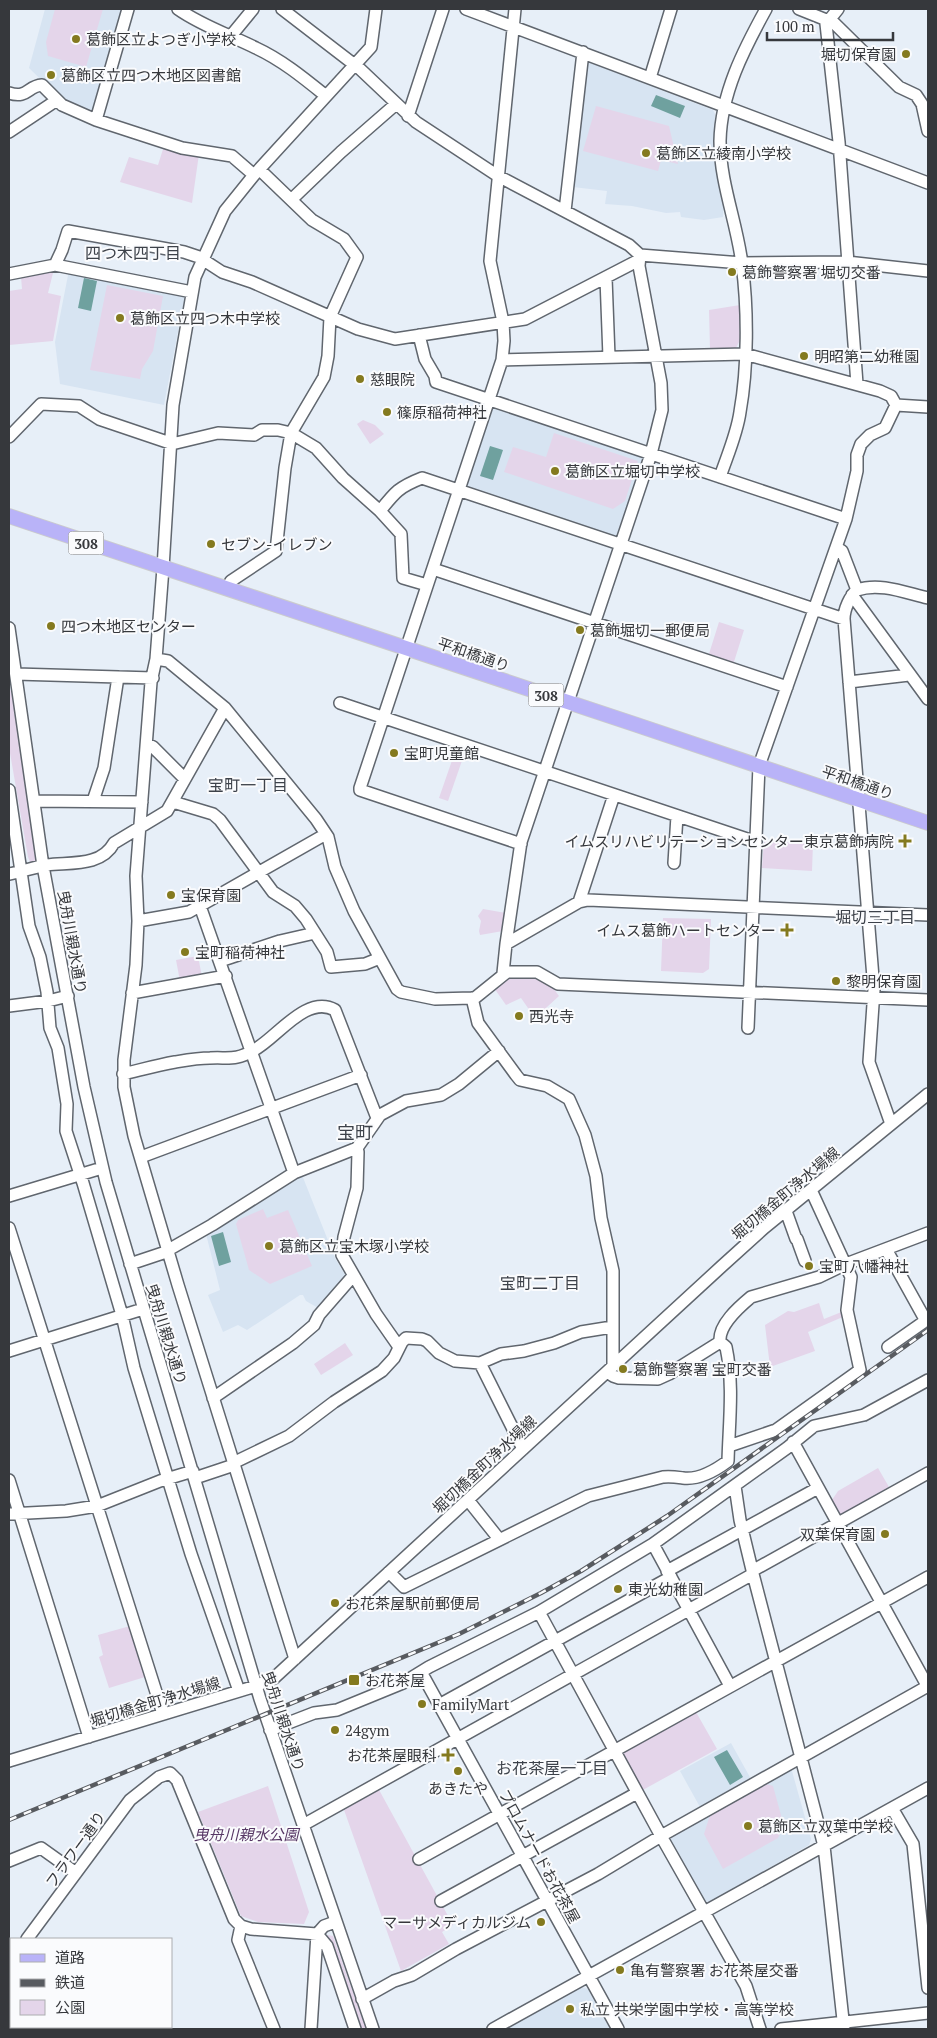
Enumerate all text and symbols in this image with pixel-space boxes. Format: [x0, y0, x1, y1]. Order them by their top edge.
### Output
scale bar [767, 10, 893, 42]
text: 100 m [774, 16, 815, 36]
place label: 葛飾区立よつぎ小学校 [86, 29, 236, 49]
marker: 葛飾区立よつぎ小学校 [70, 33, 82, 45]
place label: 堀切保育園 [821, 44, 896, 64]
marker: 堀切保育園 [900, 48, 912, 60]
place label: 葛飾区立四つ木地区図書館 [61, 65, 241, 85]
marker: 葛飾区立四つ木地区図書館 [45, 69, 57, 81]
place label: 葛飾区立綾南小学校 [656, 143, 791, 163]
marker: 葛飾区立綾南小学校 [640, 147, 652, 159]
district label: 四つ木四丁目 [85, 242, 181, 264]
place label: 葛飾警察署 堀切交番 [742, 262, 881, 282]
marker: 葛飾警察署 堀切交番 [726, 266, 738, 278]
place label: 葛飾区立四つ木中学校 [130, 308, 280, 328]
marker: 葛飾区立四つ木中学校 [114, 312, 126, 324]
place label: 明昭第二幼稚園 [814, 346, 919, 366]
marker: 明昭第二幼稚園 [798, 350, 810, 362]
place label: 慈眼院 [370, 369, 415, 389]
marker: 慈眼院 [354, 373, 366, 385]
place label: 篠原稲荷神社 [397, 402, 487, 422]
marker: 篠原稲荷神社 [381, 406, 393, 418]
place label: 葛飾区立堀切中学校 [565, 461, 700, 481]
marker: 葛飾区立堀切中学校 [549, 465, 561, 477]
road number: 308 [68, 532, 104, 554]
place label: セブン-イレブン [221, 534, 332, 554]
marker: セブン-イレブン [205, 538, 217, 550]
place label: 四つ木地区センター [61, 616, 196, 636]
marker: 四つ木地区センター [45, 620, 57, 632]
place label: 葛飾堀切一郵便局 [590, 620, 710, 640]
marker: 葛飾堀切一郵便局 [574, 624, 586, 636]
street label: 平和橋通り [435, 632, 513, 676]
road number: 308 [528, 684, 564, 706]
place label: 宝町児童館 [404, 743, 479, 763]
marker: 宝町児童館 [388, 747, 400, 759]
street label: 平和橋通り [819, 760, 897, 804]
district label: 宝町一丁目 [208, 774, 288, 796]
place label: イムスリハビリテーションセンター東京葛飾病院 [565, 831, 894, 851]
marker: イムスリハビリテーションセンター東京葛飾病院 [898, 834, 912, 848]
place label: 宝保育園 [181, 885, 241, 905]
street label: 曳舟川親水通り [54, 889, 92, 995]
marker: 宝保育園 [165, 889, 177, 901]
district label: 堀切三丁目 [835, 906, 915, 928]
place label: イムス葛飾ハートセンター [596, 920, 776, 940]
marker: イムス葛飾ハートセンター [780, 923, 794, 937]
place label: 宝町稲荷神社 [195, 942, 285, 962]
marker: 宝町稲荷神社 [179, 946, 191, 958]
place label: 黎明保育園 [846, 971, 921, 991]
marker: 黎明保育園 [830, 975, 842, 987]
place label: 西光寺 [529, 1006, 574, 1026]
marker: 西光寺 [513, 1010, 525, 1022]
district label: 宝町 [337, 1120, 373, 1144]
street label: 堀切橋金町浄水場線 [727, 1142, 843, 1244]
place label: 葛飾区立宝木塚小学校 [279, 1236, 429, 1256]
marker: 葛飾区立宝木塚小学校 [263, 1240, 275, 1252]
place label: 宝町八幡神社 [819, 1256, 909, 1276]
marker: 宝町八幡神社 [803, 1260, 815, 1272]
district label: 宝町二丁目 [500, 1272, 580, 1294]
street label: 曳舟川親水通り [142, 1281, 192, 1387]
place label: 葛飾警察署 宝町交番 [633, 1359, 772, 1379]
marker: 葛飾警察署 宝町交番 [617, 1363, 629, 1375]
street label: 堀切橋金町浄水場線 [428, 1411, 540, 1517]
place label: 双葉保育園 [800, 1524, 875, 1544]
marker: 双葉保育園 [879, 1528, 891, 1540]
place label: 東光幼稚園 [628, 1579, 703, 1599]
marker: 東光幼稚園 [612, 1583, 624, 1595]
place label: お花茶屋駅前郵便局 [345, 1593, 480, 1613]
marker: お花茶屋駅前郵便局 [329, 1597, 341, 1609]
street label: 曳舟川親水通り [258, 1668, 310, 1774]
place label: お花茶屋 [365, 1670, 425, 1690]
street label: 堀切橋金町浄水場線 [88, 1672, 222, 1730]
marker: お花茶屋 [347, 1673, 361, 1687]
place label: FamilyMart [432, 1694, 510, 1714]
marker: FamilyMart [416, 1698, 428, 1710]
place label: 24gym [345, 1720, 389, 1740]
marker: 24gym [329, 1724, 341, 1736]
place label: お花茶屋眼科 [347, 1745, 437, 1765]
marker: お花茶屋眼科 [441, 1748, 455, 1762]
district label: お花茶屋一丁目 [496, 1757, 608, 1779]
marker: あきたや [452, 1765, 464, 1777]
place label: あきたや [428, 1778, 488, 1798]
street label: プロムナードお花茶屋 [495, 1786, 585, 1926]
street label: フラワー通り [40, 1807, 110, 1891]
place label: 葛飾区立双葉中学校 [758, 1816, 893, 1836]
marker: 葛飾区立双葉中学校 [742, 1820, 754, 1832]
park label: 曳舟川親水公園 [193, 1824, 300, 1844]
place label: マーサメディカルジム [382, 1912, 531, 1932]
marker: マーサメディカルジム [535, 1916, 547, 1928]
legend [10, 1938, 172, 2028]
text: 道路 [55, 1947, 85, 1967]
place label: 亀有警察署 お花茶屋交番 [630, 1960, 799, 1980]
marker: 亀有警察署 お花茶屋交番 [614, 1964, 626, 1976]
text: 鉄道 [55, 1972, 85, 1992]
text: 公園 [55, 1997, 85, 2017]
place label: 私立 共栄学園中学校・高等学校 [580, 1999, 794, 2019]
marker: 私立 共栄学園中学校・高等学校 [564, 2003, 576, 2015]

